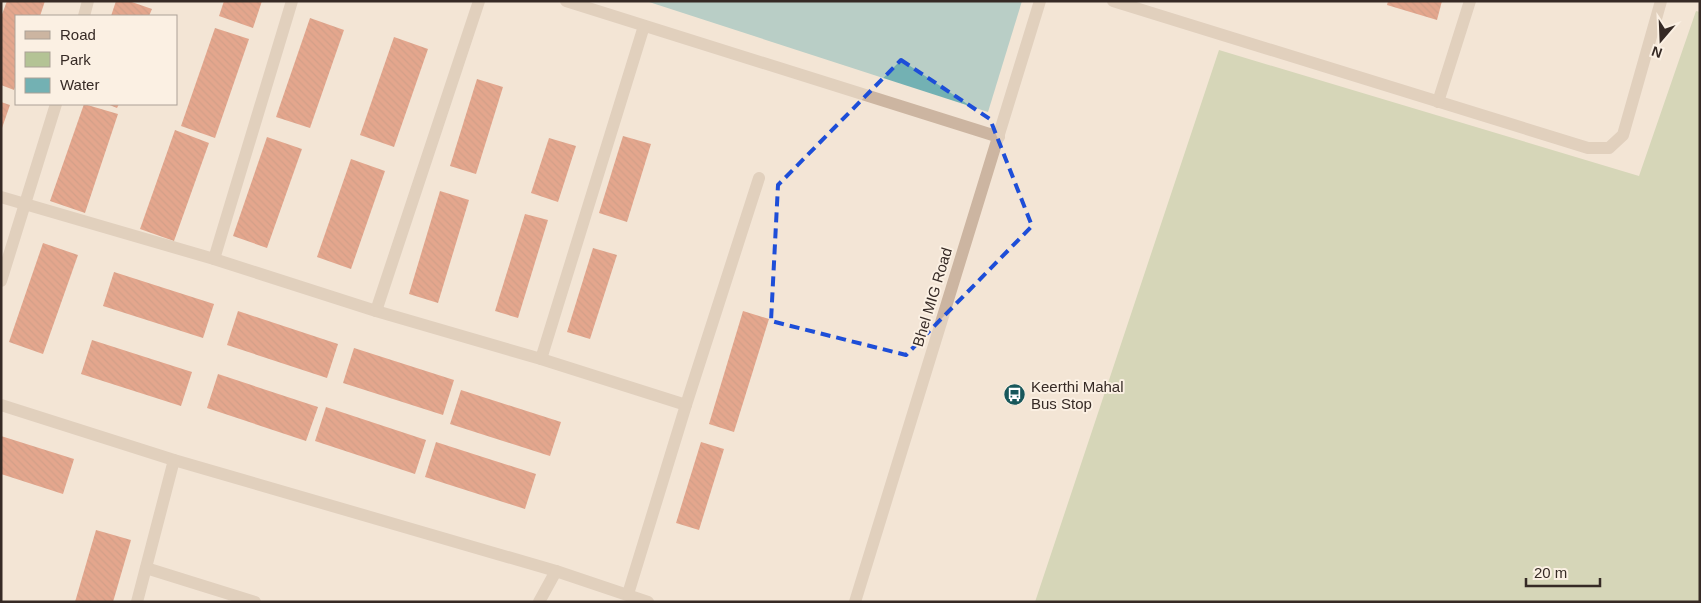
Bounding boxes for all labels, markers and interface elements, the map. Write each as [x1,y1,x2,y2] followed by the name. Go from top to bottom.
[15,15,178,105] legend
[1636,15,1686,65] north arrow
[60,26,96,43] text: Road
[1649,43,1664,62] text: N
[60,51,91,68] text: Park
[60,76,99,93] text: Water
[909,245,955,349] street label: Bhel MIG Road
[1031,378,1124,412] place label: Keerthi Mahal Bus Stop
[1003,383,1027,407] bus stop icon: Keerthi Mahal Bus Stop
[1526,556,1600,588] scale bar
[1534,564,1567,581] text: 20 m

